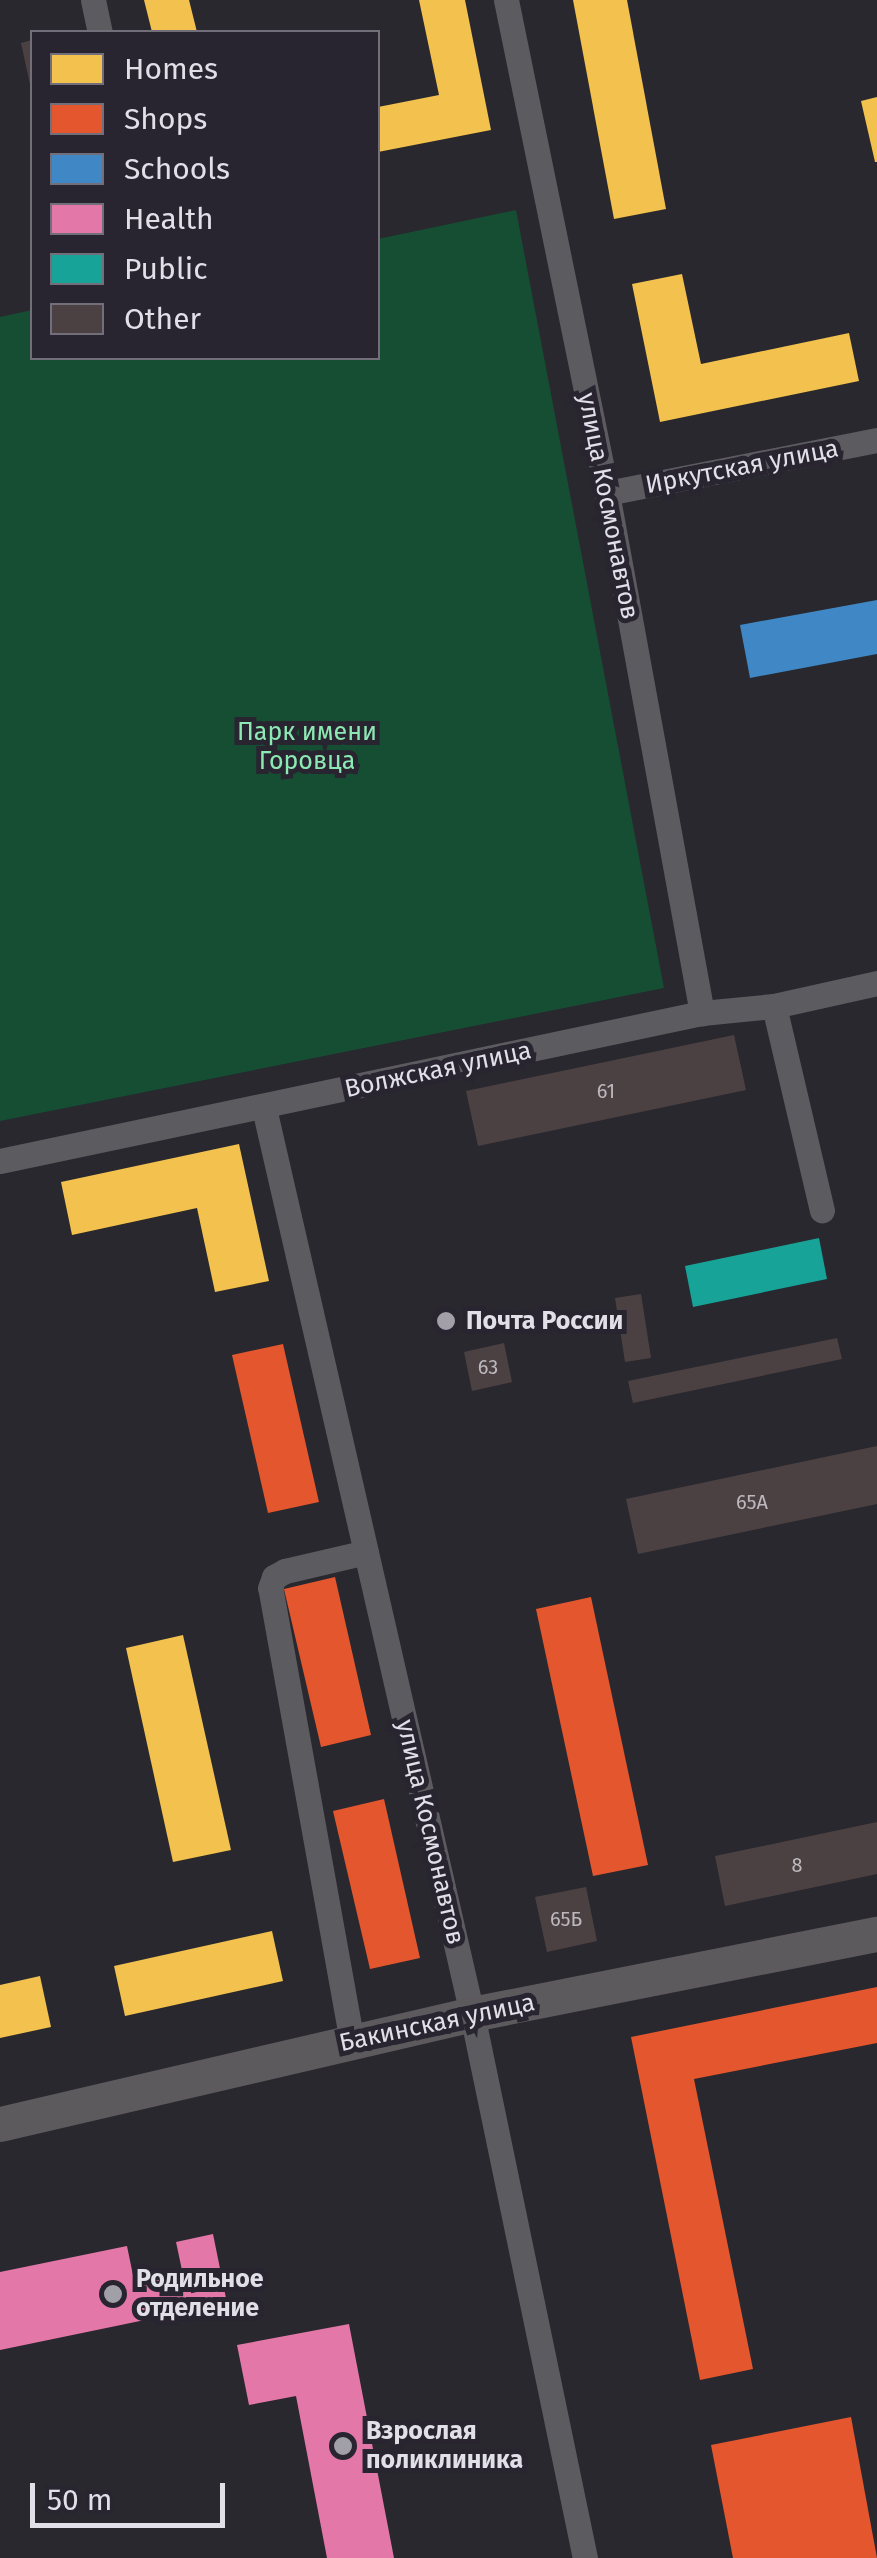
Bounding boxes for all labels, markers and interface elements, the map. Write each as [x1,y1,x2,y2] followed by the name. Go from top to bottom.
[30,30,380,360] legend
[124,51,218,87] text: Homes
[124,101,207,137] text: Shops
[124,151,230,187] text: Schools
[124,201,214,237] text: Health
[124,251,208,287] text: Public
[124,301,201,337] text: Other
[571,390,645,622] street label: улица Космонавтов
[643,434,841,500] street label: Иркутская улица
[237,718,377,777] park label: Парк имени Горовца
[342,1036,534,1104] street label: Волжская улица
[597,1079,615,1103] house number: 61
[466,1306,623,1336] place label: Почта России
[435,1310,457,1332] marker: Почта России
[478,1355,498,1379] house number: 63
[736,1490,768,1514] house number: 65А
[390,1717,470,1947] street label: улица Космонавтов
[791,1853,803,1877] house number: 8
[550,1907,582,1931] house number: 65Б
[337,1988,537,2058] street label: Бакинская улица
[136,2265,264,2324] place label: Родильное отделение
[100,2281,126,2307] marker: Родильное отделение
[366,2417,523,2476] place label: Взрослая поликлиника
[330,2433,356,2459] marker: Взрослая поликлиника
[35,2463,230,2525] scale bar
[47,2482,112,2518] text: 50 m

